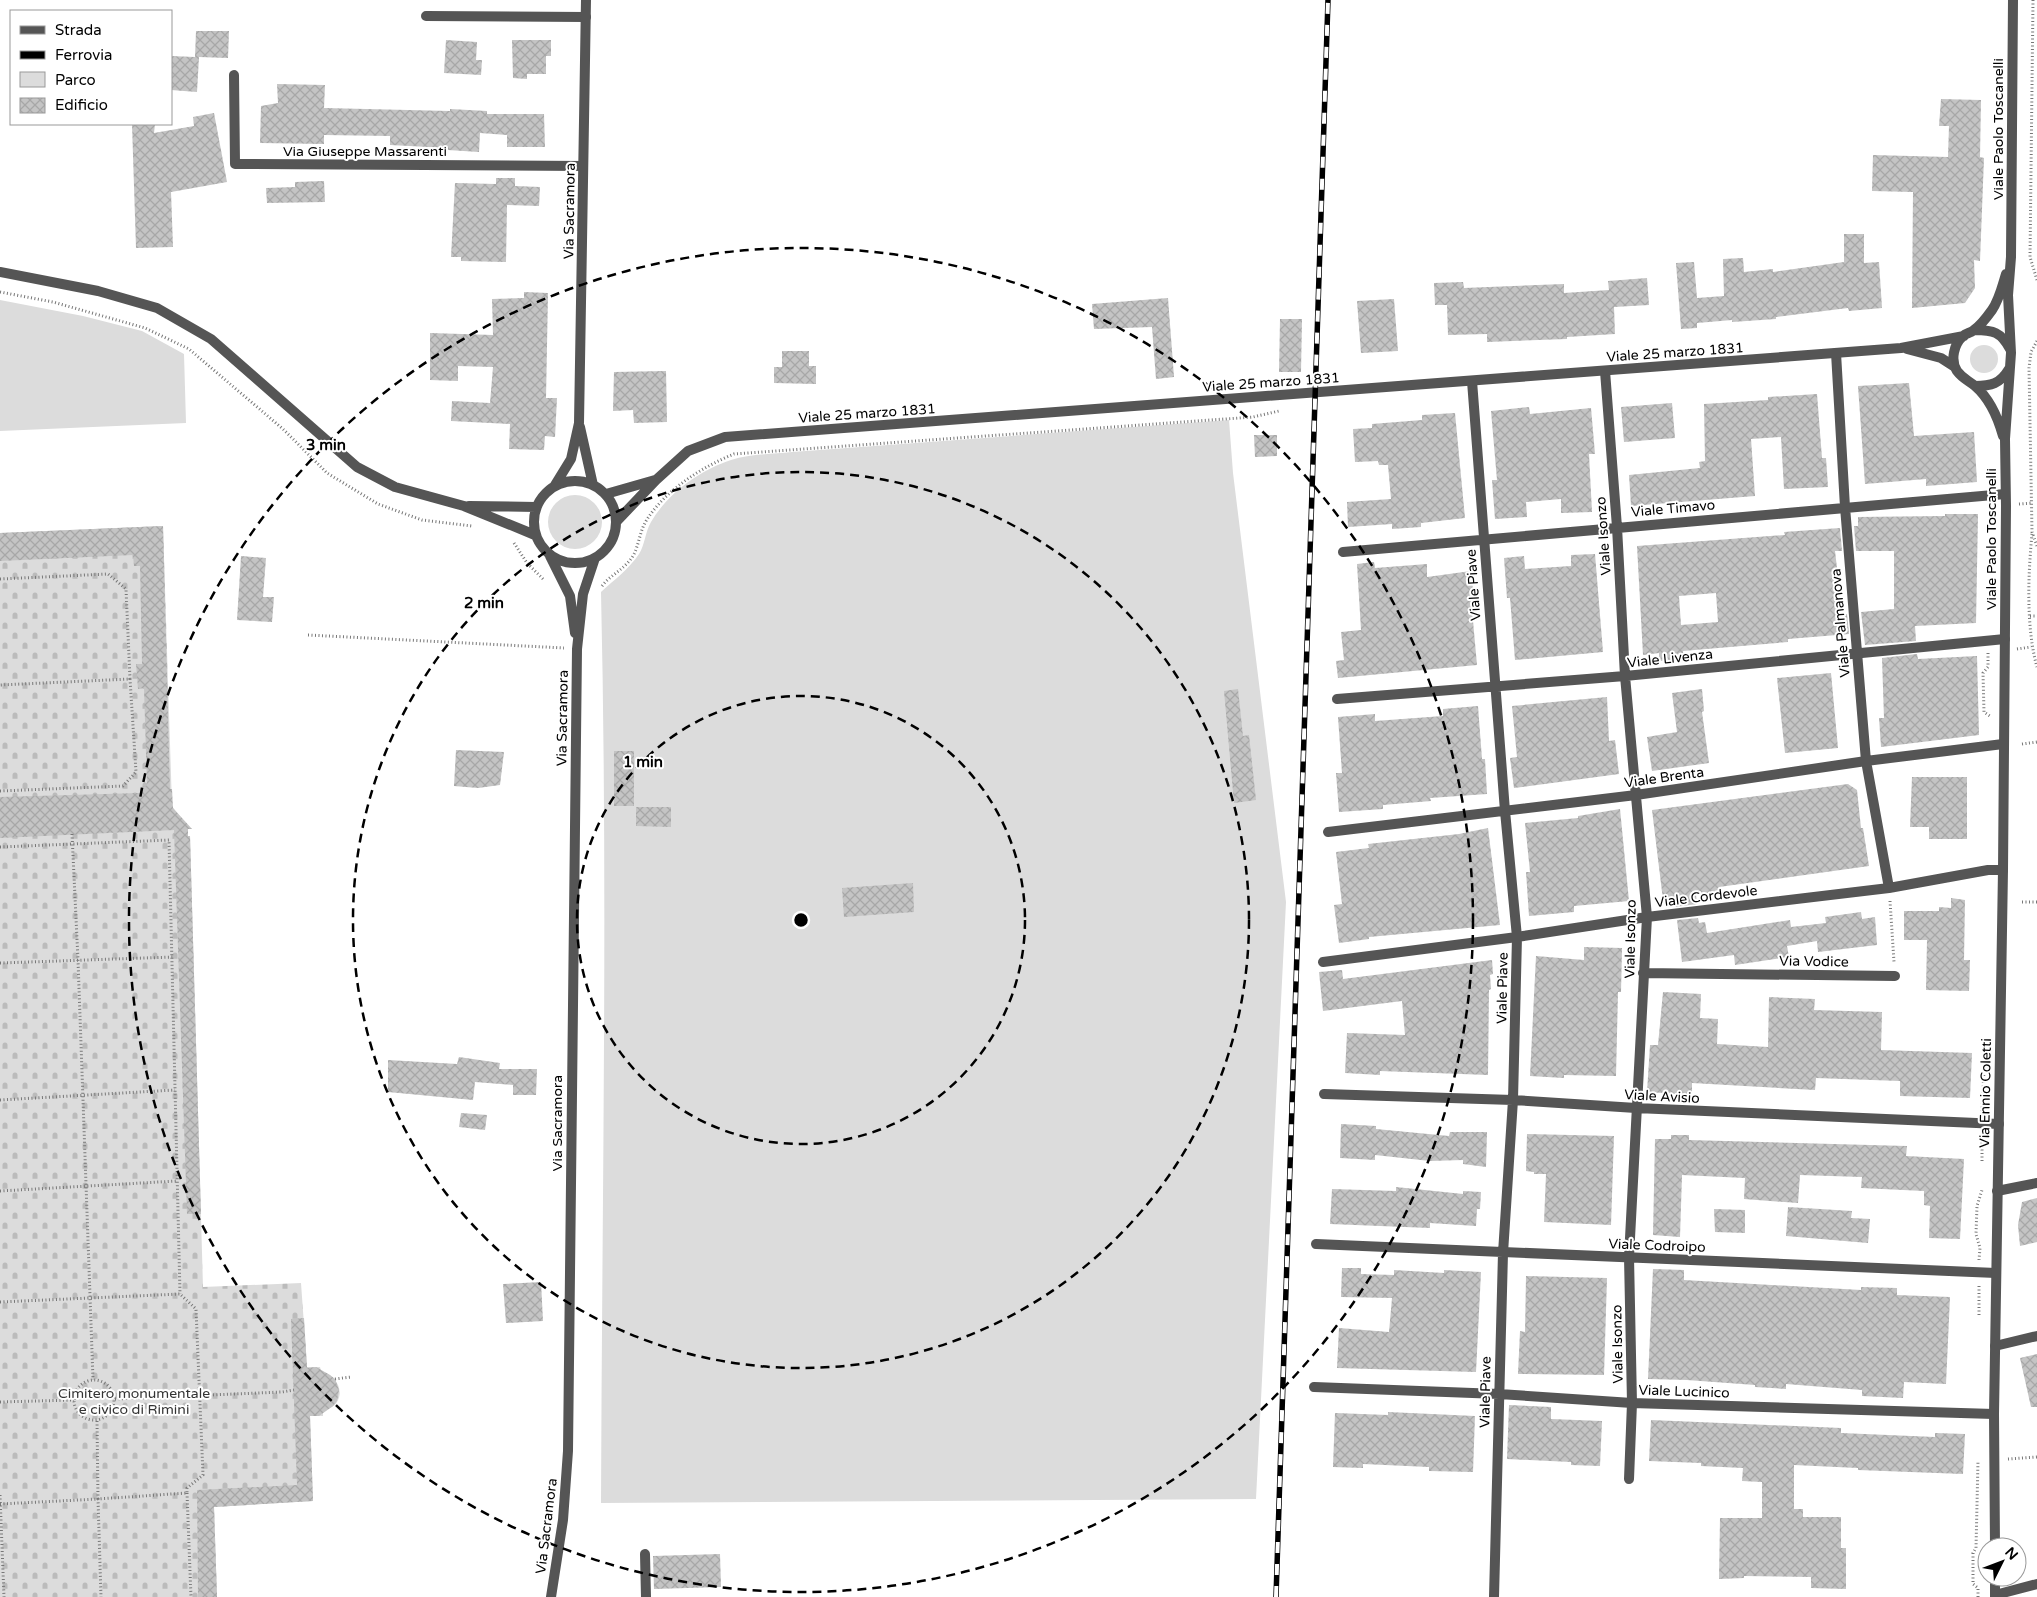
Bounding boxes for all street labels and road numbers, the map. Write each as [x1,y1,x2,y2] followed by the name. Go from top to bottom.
[1990,58,2007,200] street label: Viale Paolo Toscanelli
[283,143,447,160] street label: Via Giuseppe Massarenti
[560,163,579,259] street label: Via Sacramora
[1606,339,1744,366] street label: Viale 25 marzo 1831
[1202,369,1340,396] street label: Viale 25 marzo 1831
[798,400,936,427] street label: Viale 25 marzo 1831
[1983,468,2000,610] street label: Viale Paolo Toscanelli
[1592,496,1615,576] street label: Viale Isonzo
[1630,496,1716,521] street label: Viale Timavo
[1463,549,1484,621] street label: Viale Piave
[1827,568,1854,678] street label: Viale Palmanova
[1626,646,1714,671] street label: Viale Livenza
[553,670,572,766] street label: Via Sacramora
[1623,763,1705,791] street label: Viale Brenta
[1654,882,1758,911] street label: Viale Cordevole
[1621,899,1640,979] street label: Viale Isonzo
[1493,952,1512,1024] street label: Viale Piave
[1779,952,1849,971] street label: Via Vodice
[1976,1038,1995,1148] street label: Via Ennio Coletti
[549,1075,566,1171] street label: Via Sacramora
[1624,1086,1700,1107] street label: Viale Avisio
[1608,1235,1706,1256] street label: Viale Codroipo
[1608,1304,1627,1384] street label: Viale Isonzo
[1476,1356,1495,1428] street label: Viale Piave
[1638,1381,1730,1402] street label: Viale Lucinico
[532,1477,561,1575] street label: Via Sacramora

